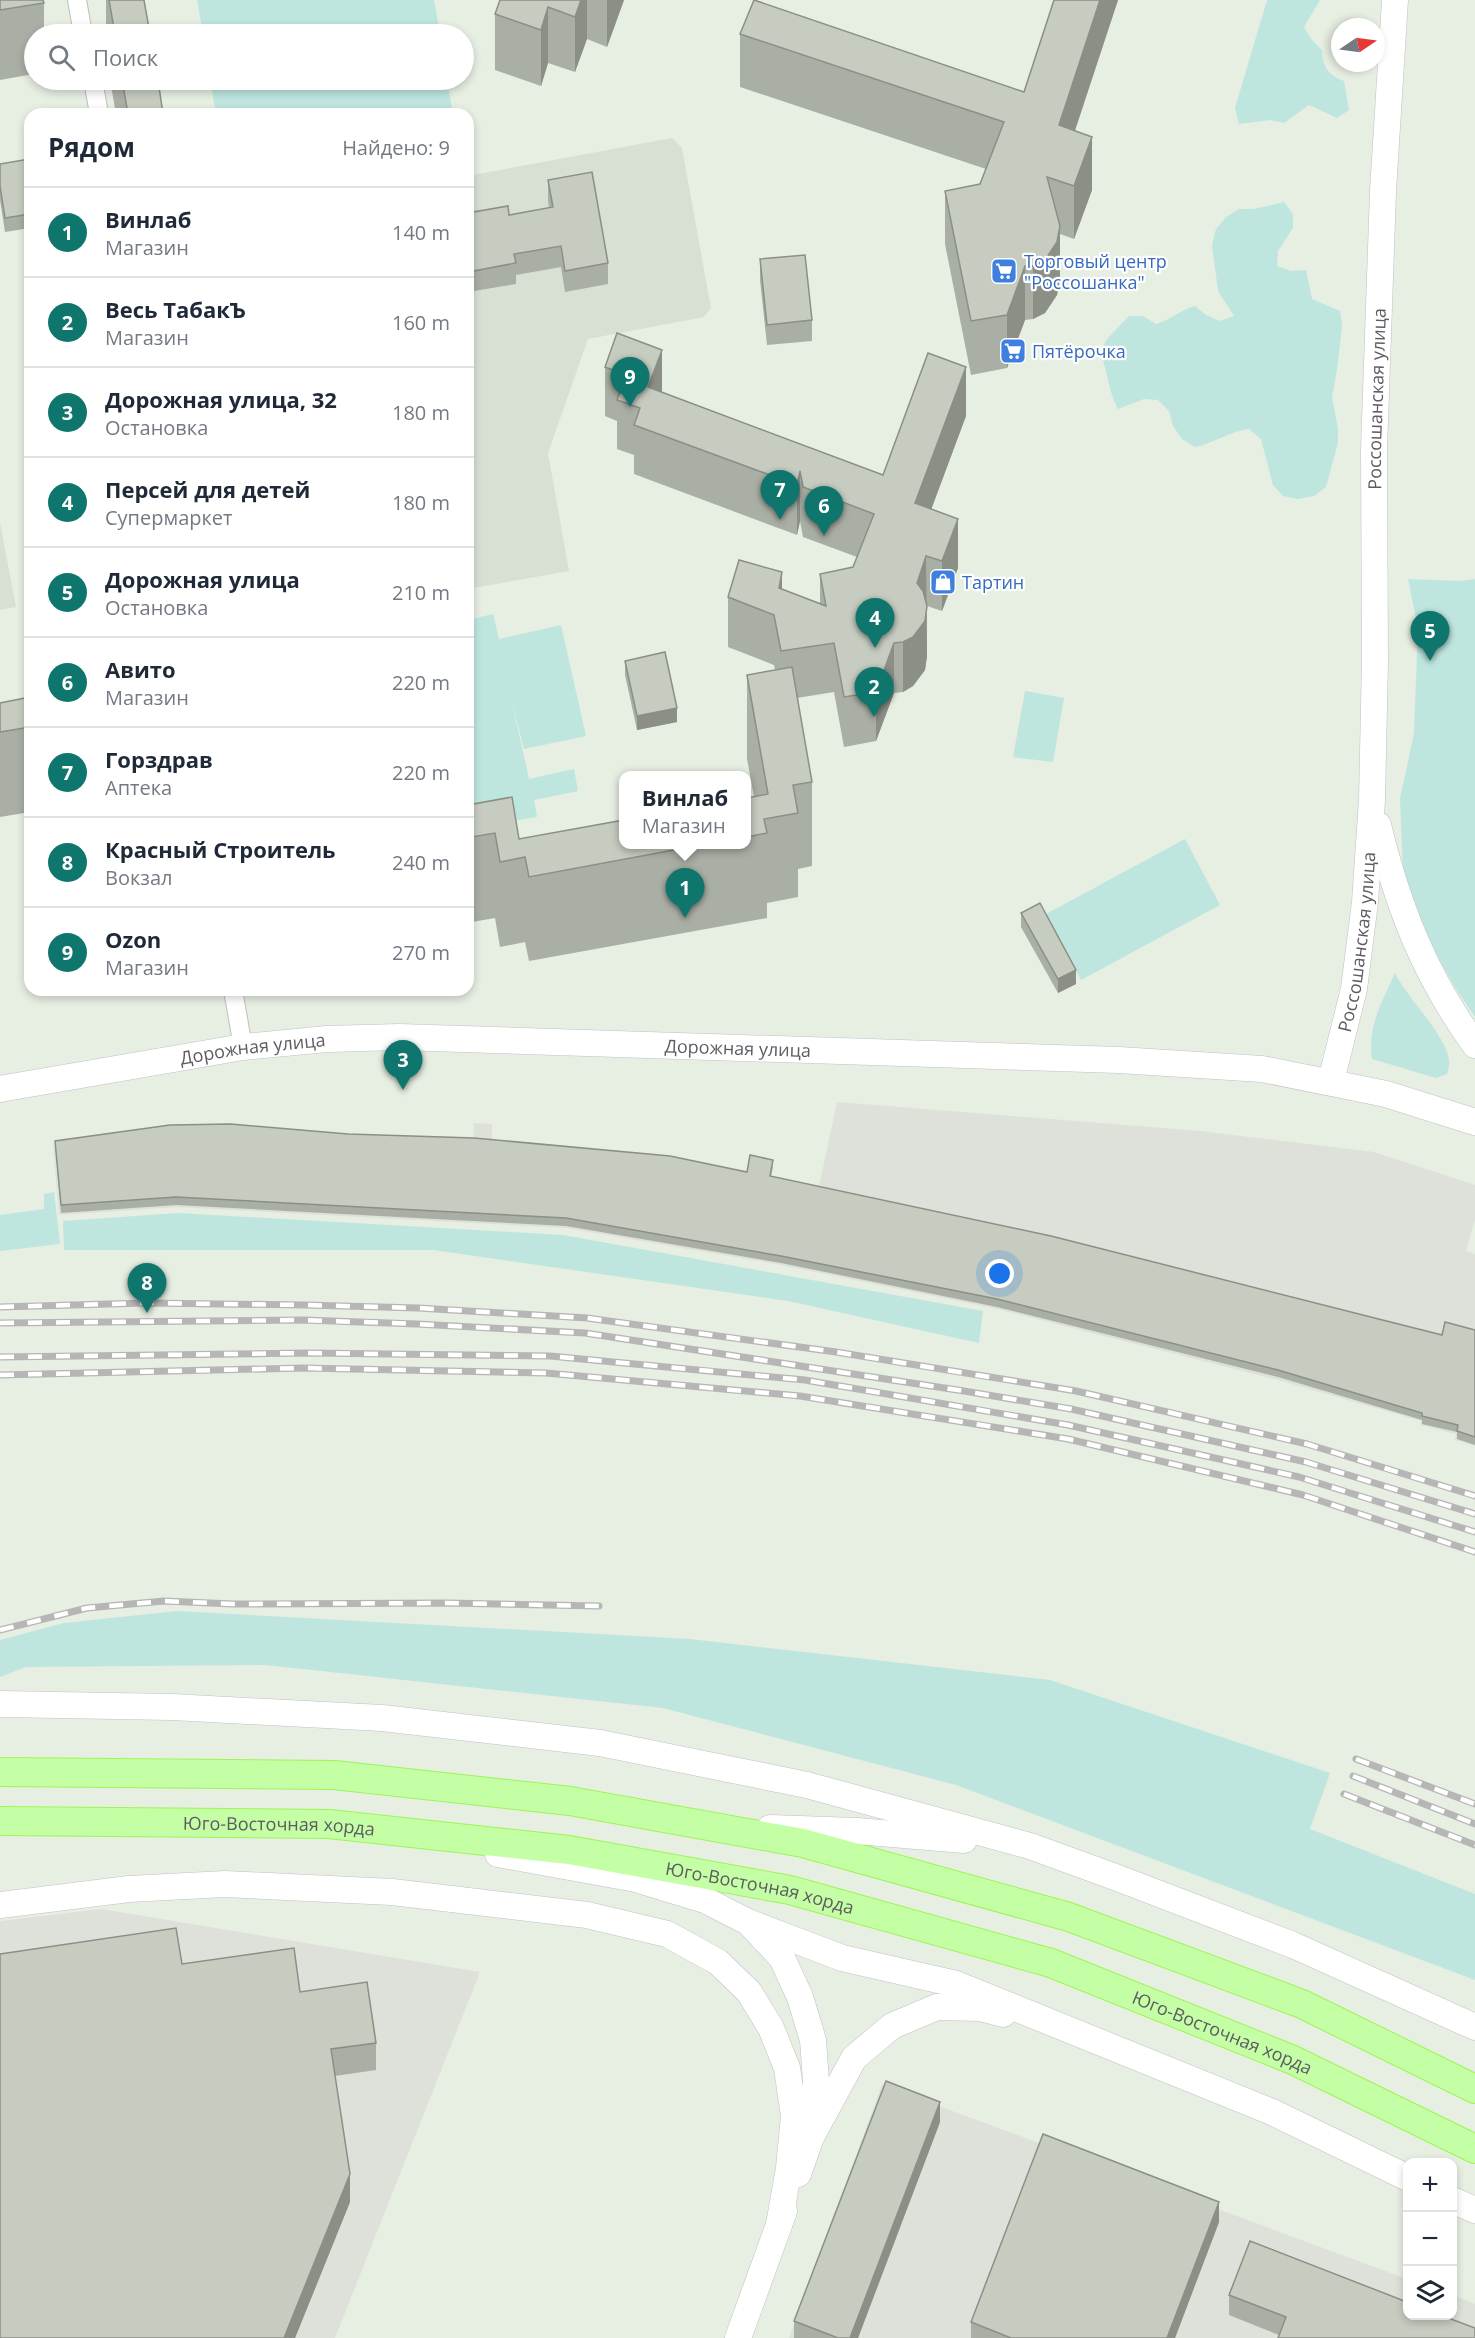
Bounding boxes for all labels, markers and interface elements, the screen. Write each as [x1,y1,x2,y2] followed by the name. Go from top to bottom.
[1331,18,1385,72] north arrow
[24,24,474,90] search box
[45,41,78,74] icon: search
[93,42,158,72] text: Поиск
[48,129,135,165] text: Рядом
[342,134,450,161] text: Найдено: 9
[105,204,191,234] text: Винлаб
[62,219,73,246] text: 1
[392,219,450,246] text: 140 m
[105,234,189,261] text: Магазин
[1024,249,1167,294] place label: Торговый центр "Россошанка"
[989,256,1019,286] supermarket icon: Торговый центр "Россошанка"
[105,294,246,324] text: Весь ТабакЪ
[1362,308,1391,490] street label: Россошанская улица
[62,309,73,336] text: 2
[392,309,450,336] text: 160 m
[105,324,189,351] text: Магазин
[998,336,1028,366] supermarket icon: Пятёрочка
[1032,339,1126,363] place label: Пятёрочка
[610,358,650,407] pin: 9
[105,384,337,414] text: Дорожная улица, 32
[62,399,73,426] text: 3
[392,399,450,426] text: 180 m
[105,414,208,441] text: Остановка
[760,470,800,520] pin: 7
[105,474,310,504] text: Персей для детей
[804,486,844,536] pin: 6
[62,489,73,516] text: 4
[392,489,450,516] text: 180 m
[105,504,232,531] text: Супермаркет
[105,564,300,594] text: Дорожная улица
[928,567,958,597] shop icon: Тартин
[962,570,1024,594] place label: Тартин
[62,579,73,606] text: 5
[392,579,450,606] text: 210 m
[105,594,208,621] text: Остановка
[856,598,894,648] pin: 4
[1410,612,1450,661] pin: 5
[105,654,176,684] text: Авито
[854,668,894,717] pin: 2
[62,669,73,696] text: 6
[392,669,450,696] text: 220 m
[105,684,189,711] text: Магазин
[105,744,213,774] text: Горздрав
[62,759,73,786] text: 7
[392,759,450,786] text: 220 m
[619,771,751,849] popup
[105,774,172,801] text: Аптека
[642,782,728,812] text: Винлаб
[642,812,726,839] text: Магазин
[105,834,336,864] text: Красный Строитель
[62,849,73,876] text: 8
[392,849,450,876] text: 240 m
[1332,851,1380,1034] street label: Россошанская улица
[105,864,173,891] text: Вокзал
[666,868,704,918] pin: 1
[105,924,161,954] text: Ozon
[62,939,73,966] text: 9
[392,939,450,966] text: 270 m
[105,954,189,981] text: Магазин
[178,1027,326,1070] street label: Дорожная улица
[664,1033,811,1062] street label: Дорожная улица
[384,1040,422,1090] pin: 3
[985,1259,1014,1288] your location
[128,1264,166,1313] pin: 8
[183,1811,376,1841] street label: Юго-Восточная хорда
[664,1856,857,1919] street label: Юго-Восточная хорда
[1129,1985,1317,2080] street label: Юго-Восточная хорда
[1403,2158,1457,2320] map controls
[1403,2158,1457,2212] button: +
[1403,2212,1457,2266] button: −
[1403,2266,1457,2320] button: layers

